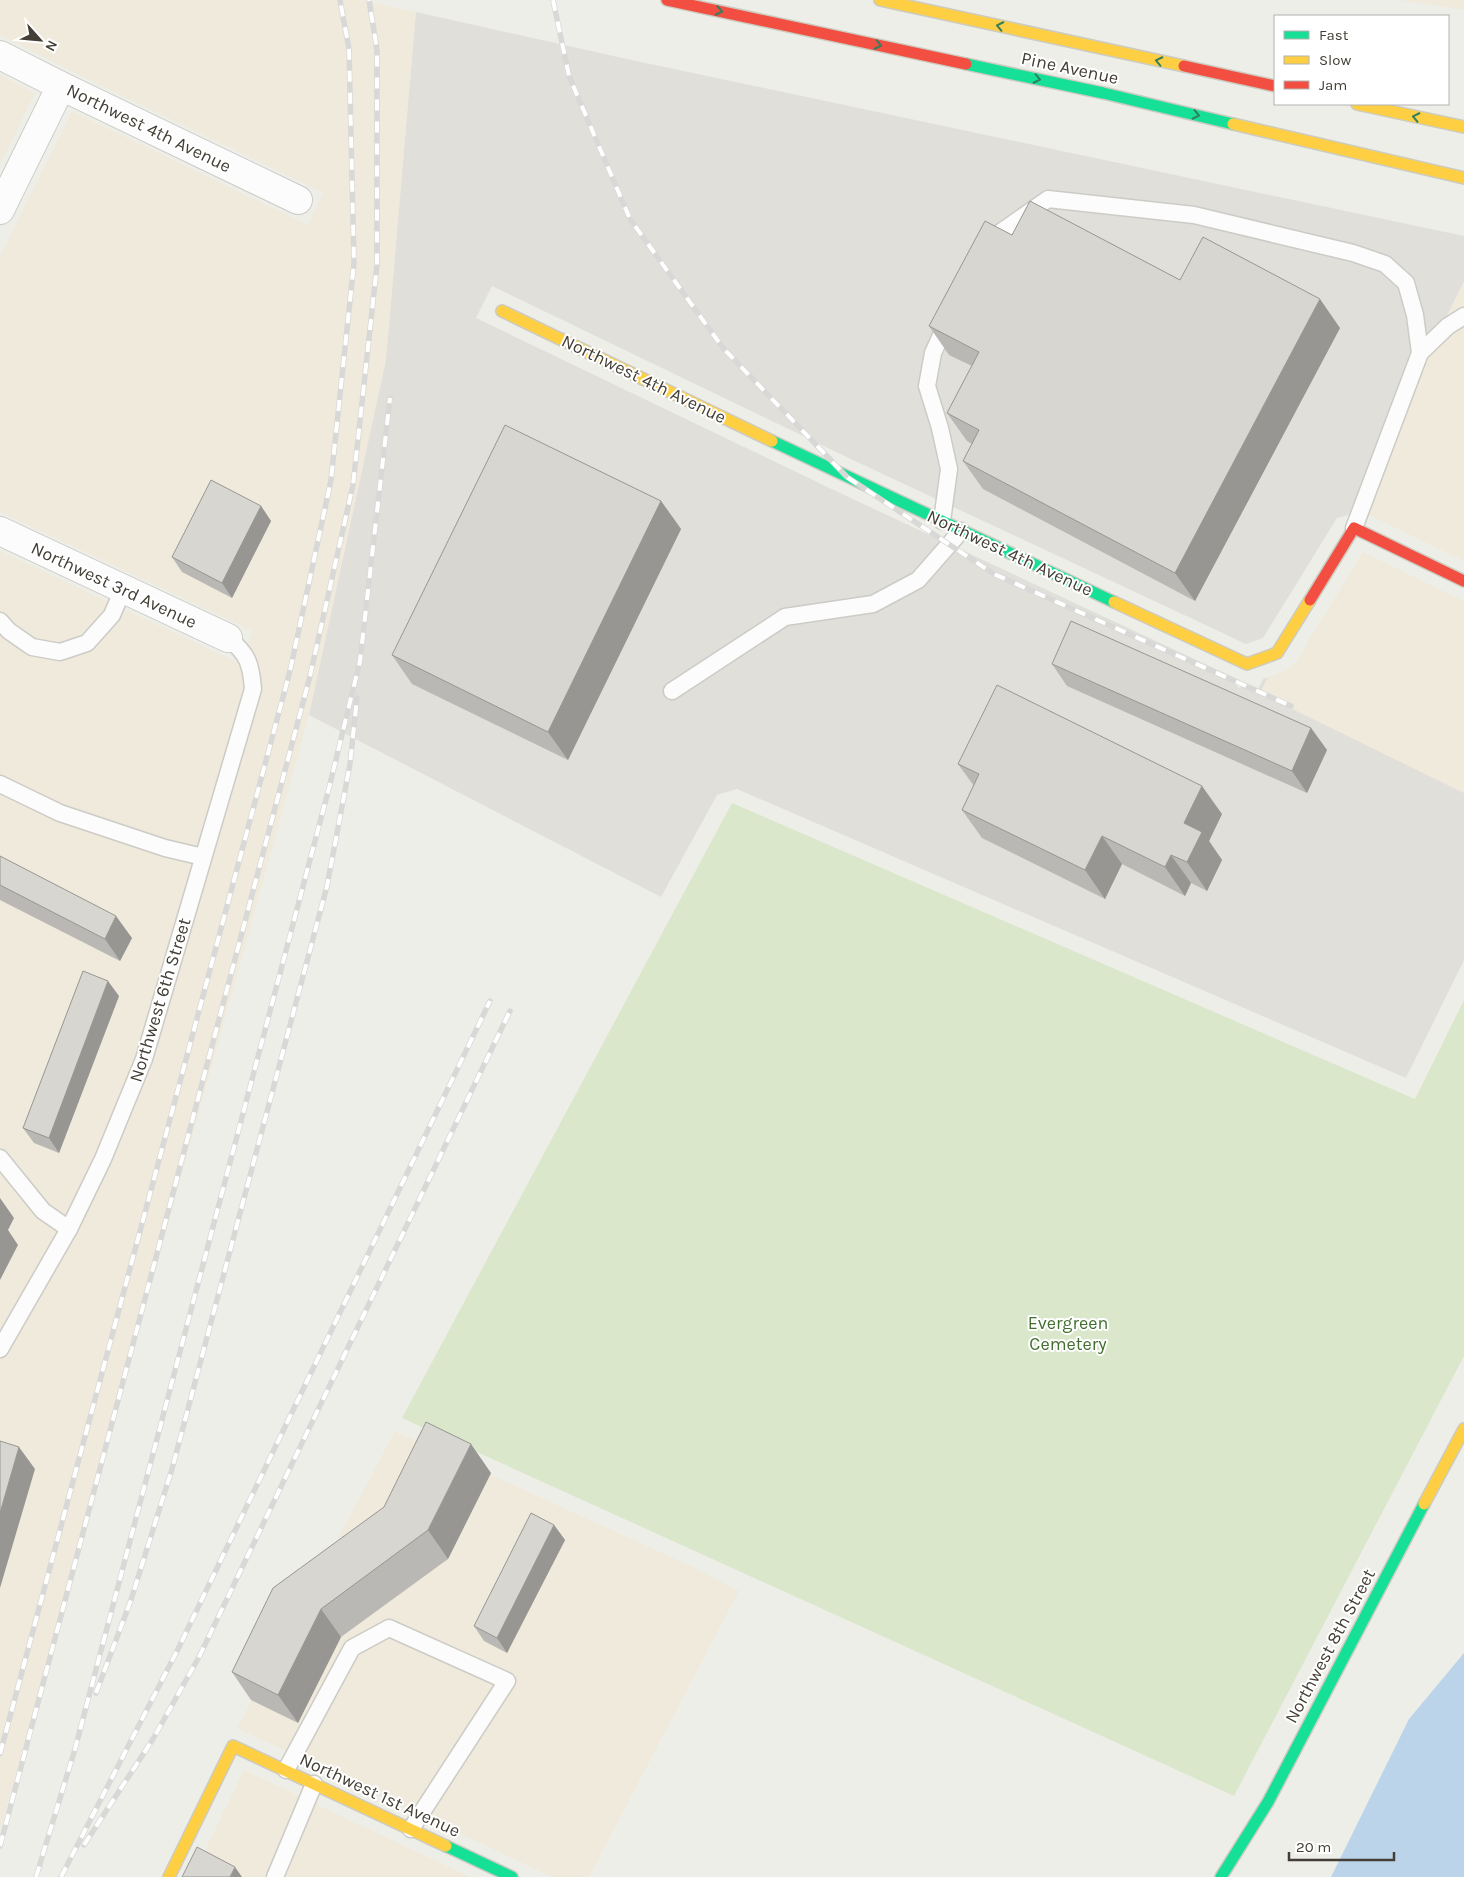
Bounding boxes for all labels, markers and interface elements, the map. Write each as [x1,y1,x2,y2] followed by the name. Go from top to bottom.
[715,5,724,16] one-way arrow
[15,15,65,65] north arrow
[1274,15,1449,105] legend
[996,21,1005,32] one-way arrow
[1319,26,1349,44] text: Fast
[41,37,61,54] text: N
[874,39,883,50] one-way arrow
[1019,47,1121,89] street label: Pine Avenue
[1319,51,1351,69] text: Slow
[1155,56,1164,67] one-way arrow
[1033,73,1042,83] one-way arrow
[1319,76,1347,94] text: Jam
[63,79,235,177] street label: Northwest 4th Avenue
[1191,109,1200,120] one-way arrow
[1412,112,1421,123] one-way arrow
[558,330,730,428] street label: Northwest 4th Avenue
[924,505,1096,601] street label: Northwest 4th Avenue
[28,537,200,633] street label: Northwest 3rd Avenue
[125,915,196,1085] street label: Northwest 6th Street
[1028,1312,1108,1355] park label: Evergreen Cemetery
[1280,1565,1380,1727] street label: Northwest 8th Street
[296,1748,464,1842] street label: Northwest 1st Avenue
[1289,1830,1394,1862] scale bar
[1296,1838,1331,1856] text: 20 m

